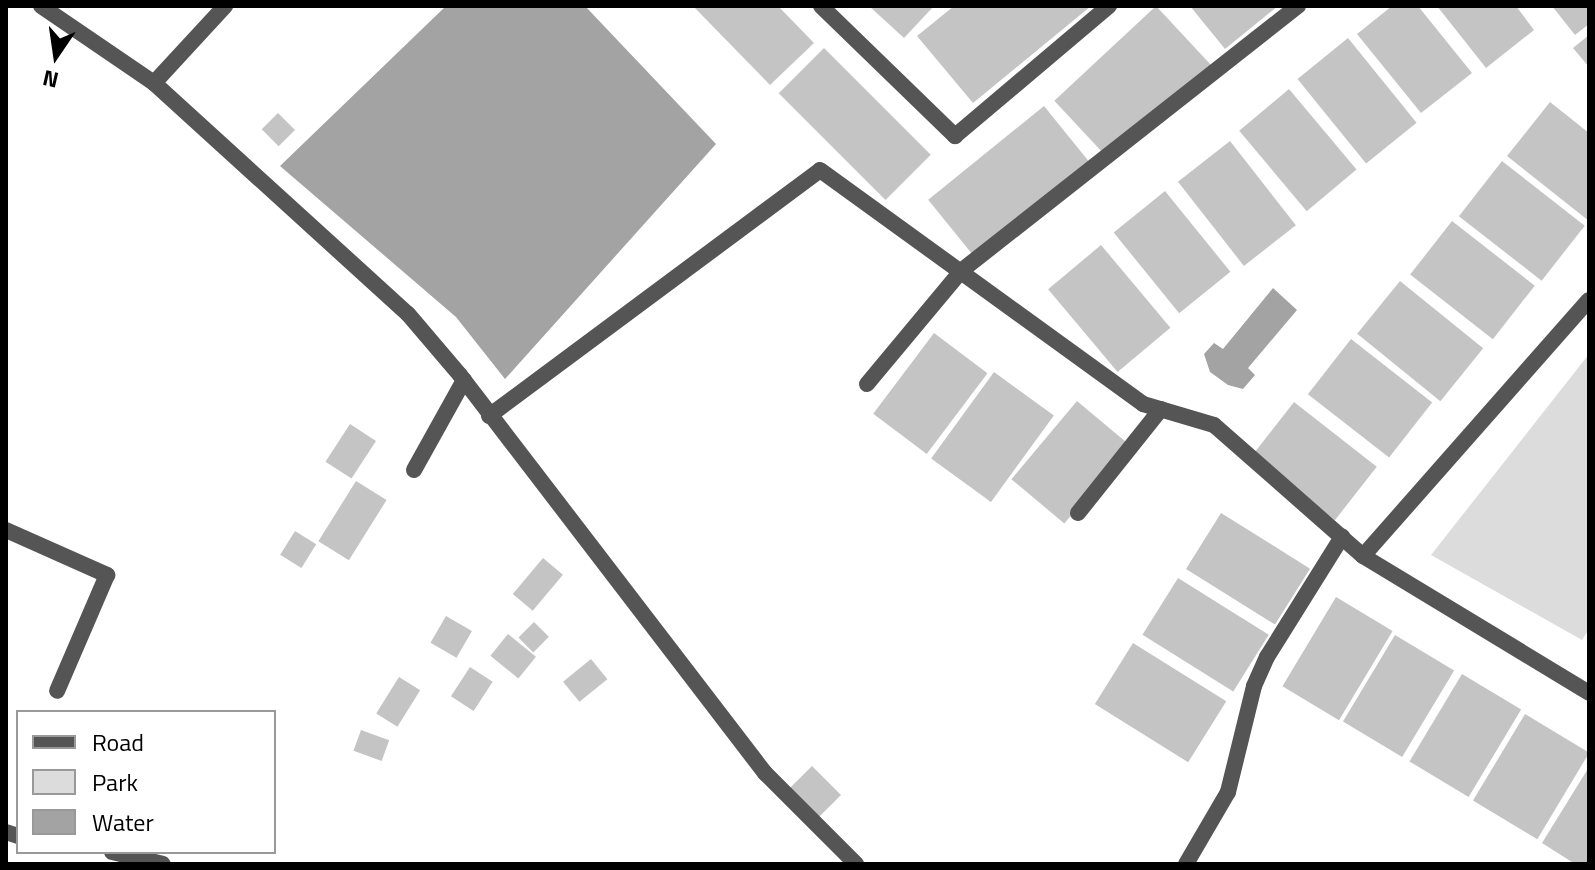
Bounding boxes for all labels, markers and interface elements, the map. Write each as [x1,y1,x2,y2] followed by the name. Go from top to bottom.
[16,16,96,96] north arrow
[39,61,62,98] text: N
[16,710,276,854] legend
[92,724,144,760] text: Road
[92,764,138,800] text: Park
[92,804,154,840] text: Water

